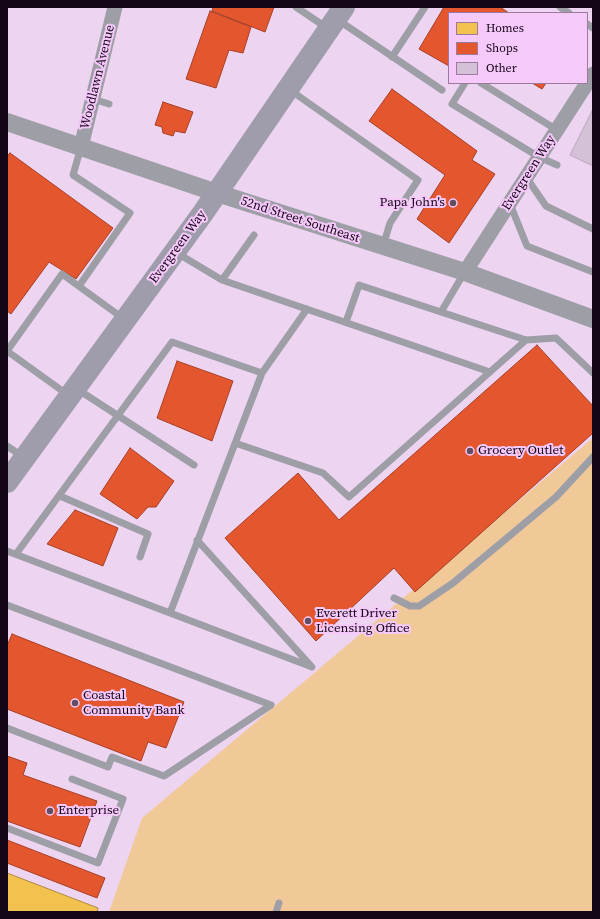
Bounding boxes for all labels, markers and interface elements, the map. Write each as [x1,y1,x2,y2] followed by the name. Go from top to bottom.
[448,12,588,84] legend
[486,20,524,36] text: Homes
[78,23,118,131] street label: Woodlawn Avenue
[486,40,518,56] text: Shops
[486,60,517,76] text: Other
[499,132,559,214] street label: Evergreen Way
[239,193,361,247] street label: 52nd Street Southeast
[379,195,445,211] place label: Papa John's
[448,198,458,208] marker: Papa John's
[146,207,210,287] street label: Evergreen Way
[478,443,563,459] place label: Grocery Outlet
[465,446,475,456] marker: Grocery Outlet
[316,606,410,637] place label: Everett Driver Licensing Office
[303,616,313,626] marker: Everett Driver Licensing Office
[83,688,185,719] place label: Coastal Community Bank
[70,698,80,708] marker: Coastal Community Bank
[58,803,119,819] place label: Enterprise
[45,806,55,816] marker: Enterprise

